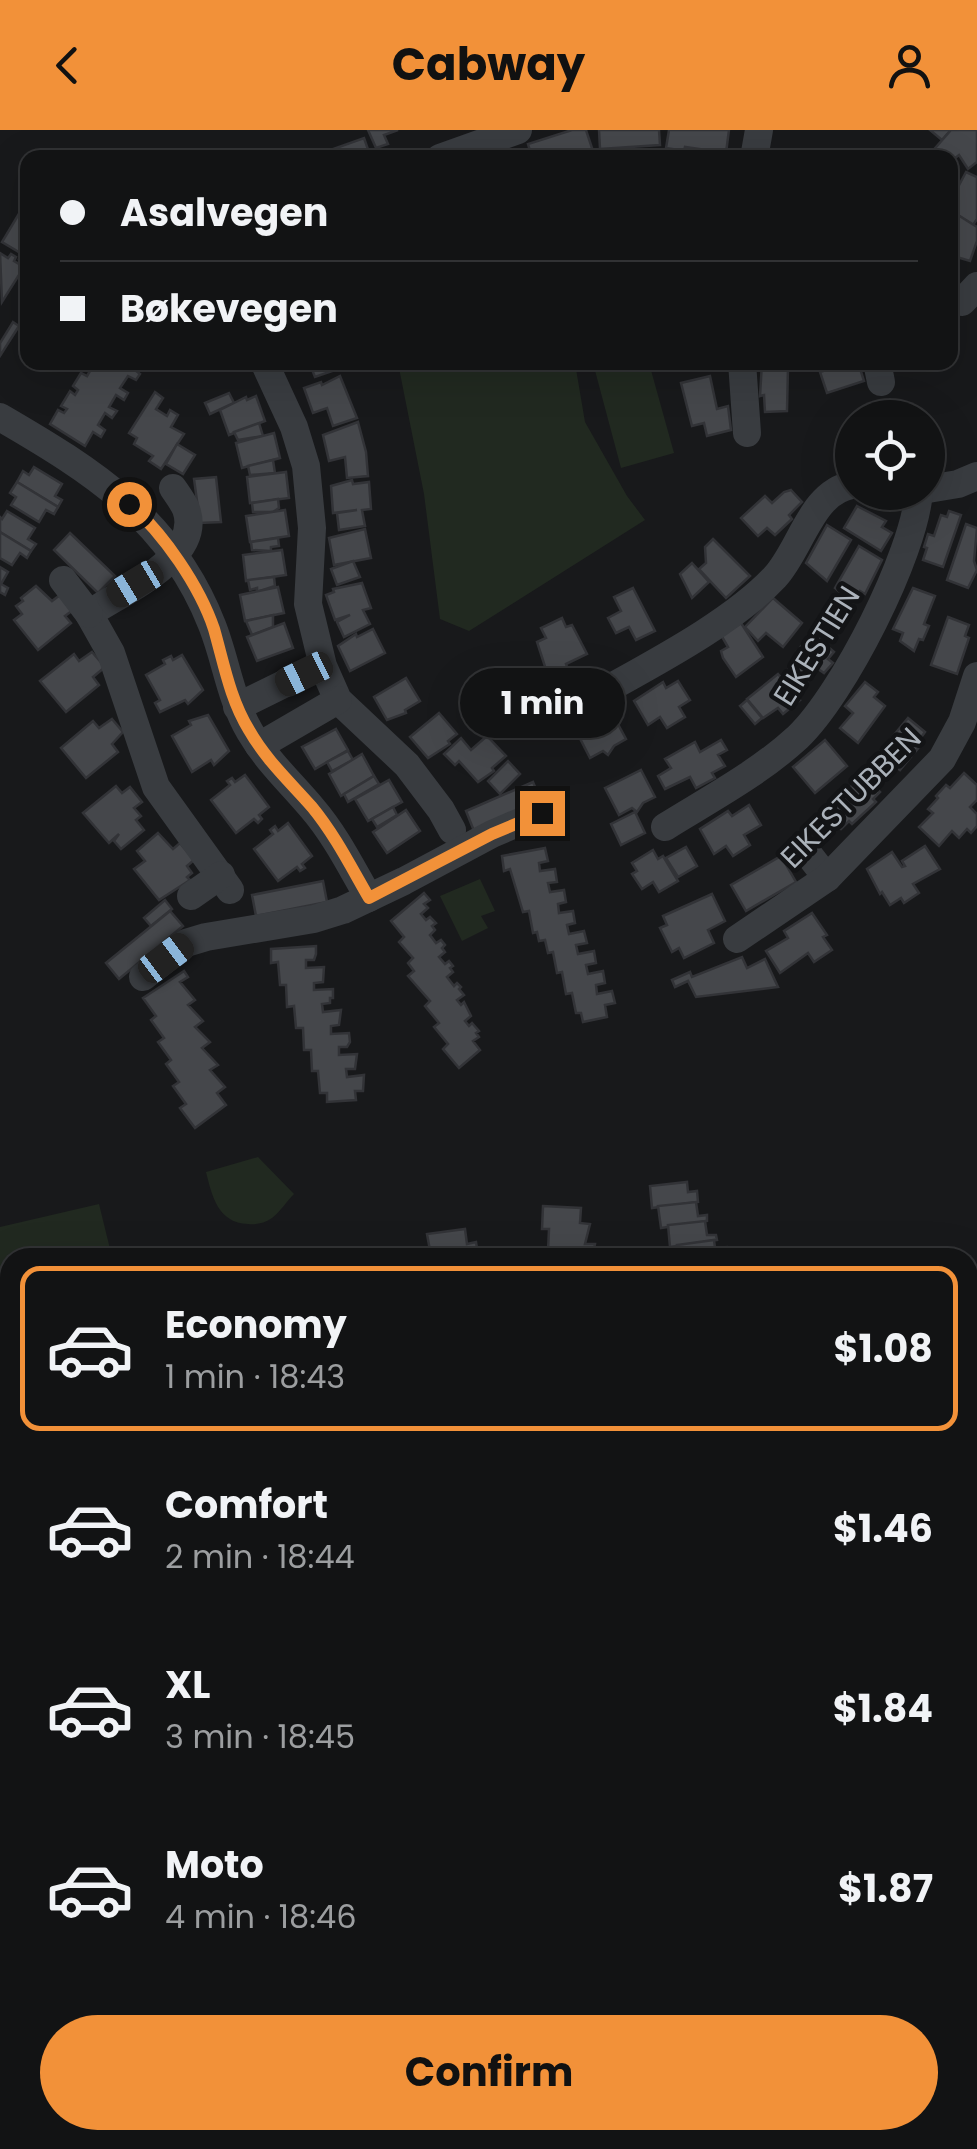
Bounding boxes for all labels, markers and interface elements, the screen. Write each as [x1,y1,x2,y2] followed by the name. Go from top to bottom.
[392,33,585,96] text: Cabway
[40,38,95,93] icon: back
[882,38,937,93] icon: person
[120,186,328,239] text: Asalvegen
[120,282,338,335] text: Bøkevegen
[835,400,945,510] map controls
[835,400,945,510] button: locate
[107,482,152,527] route start
[102,556,168,612] car
[763,578,870,714] street label: EIKESTIEN
[270,647,338,701] car
[460,668,624,738] callout: 1 min
[501,680,584,725] text: 1 min
[771,718,931,878] street label: EIKESTUBBEN
[520,791,565,836] route end
[133,928,199,988] car
[165,1298,347,1351] text: Economy
[45,1304,135,1394] icon: car
[834,1322,933,1375] text: $1.08
[165,1354,345,1399] text: 1 min · 18:43
[165,1478,328,1531] text: Comfort
[45,1484,135,1574] icon: car
[833,1502,933,1555] text: $1.46
[165,1534,355,1579] text: 2 min · 18:44
[165,1658,210,1711] text: XL
[45,1664,135,1754] icon: car
[833,1682,933,1735] text: $1.84
[165,1714,355,1759] text: 3 min · 18:45
[165,1838,264,1891] text: Moto
[45,1844,135,1934] icon: car
[838,1862,933,1915] text: $1.87
[165,1894,357,1939] text: 4 min · 18:46
[40,2015,938,2130] button: Confirm

